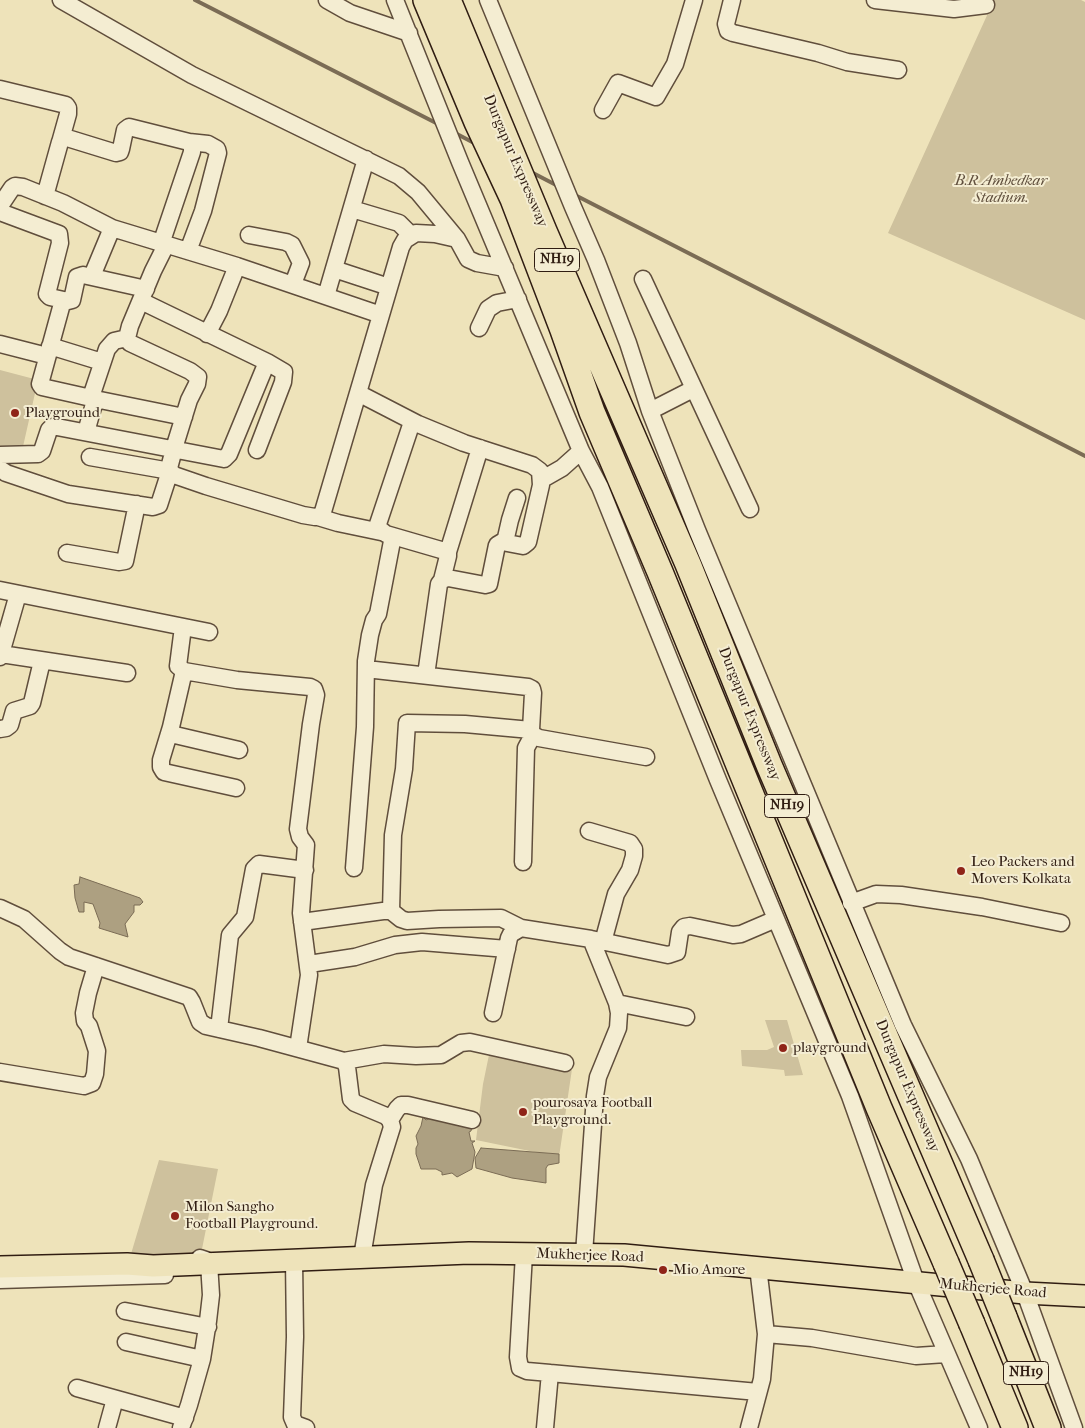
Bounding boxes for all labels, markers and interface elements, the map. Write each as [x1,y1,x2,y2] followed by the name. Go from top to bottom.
[479,92,551,230] street label: Durgapur Expressway
[955,172,1047,207] park label: B.R Ambedkar Stadium.
[534,248,580,272] road number: NH19
[25,404,100,422] place label: Playground
[9,407,21,419] marker: Playground
[714,644,784,784] street label: Durgapur Expressway
[764,794,810,818] road number: NH19
[971,853,1075,888] place label: Leo Packers and Movers Kolkata
[955,865,967,877] marker: Leo Packers and Movers Kolkata
[871,1017,943,1155] street label: Durgapur Expressway
[793,1039,867,1057] place label: playground
[777,1042,789,1054] marker: playground
[533,1094,652,1129] place label: pourosava Football Playground.
[517,1106,529,1118] marker: pourosava Football Playground.
[185,1198,318,1233] place label: Milon Sangho Football Playground.
[169,1210,181,1222] marker: Milon Sangho Football Playground.
[536,1245,644,1267] street label: Mukherjee Road
[673,1261,745,1279] place label: Mio Amore
[657,1264,669,1276] marker: Mio Amore
[939,1275,1047,1303] street label: Mukherjee Road
[1004,1362,1048,1385] road number: NH19

